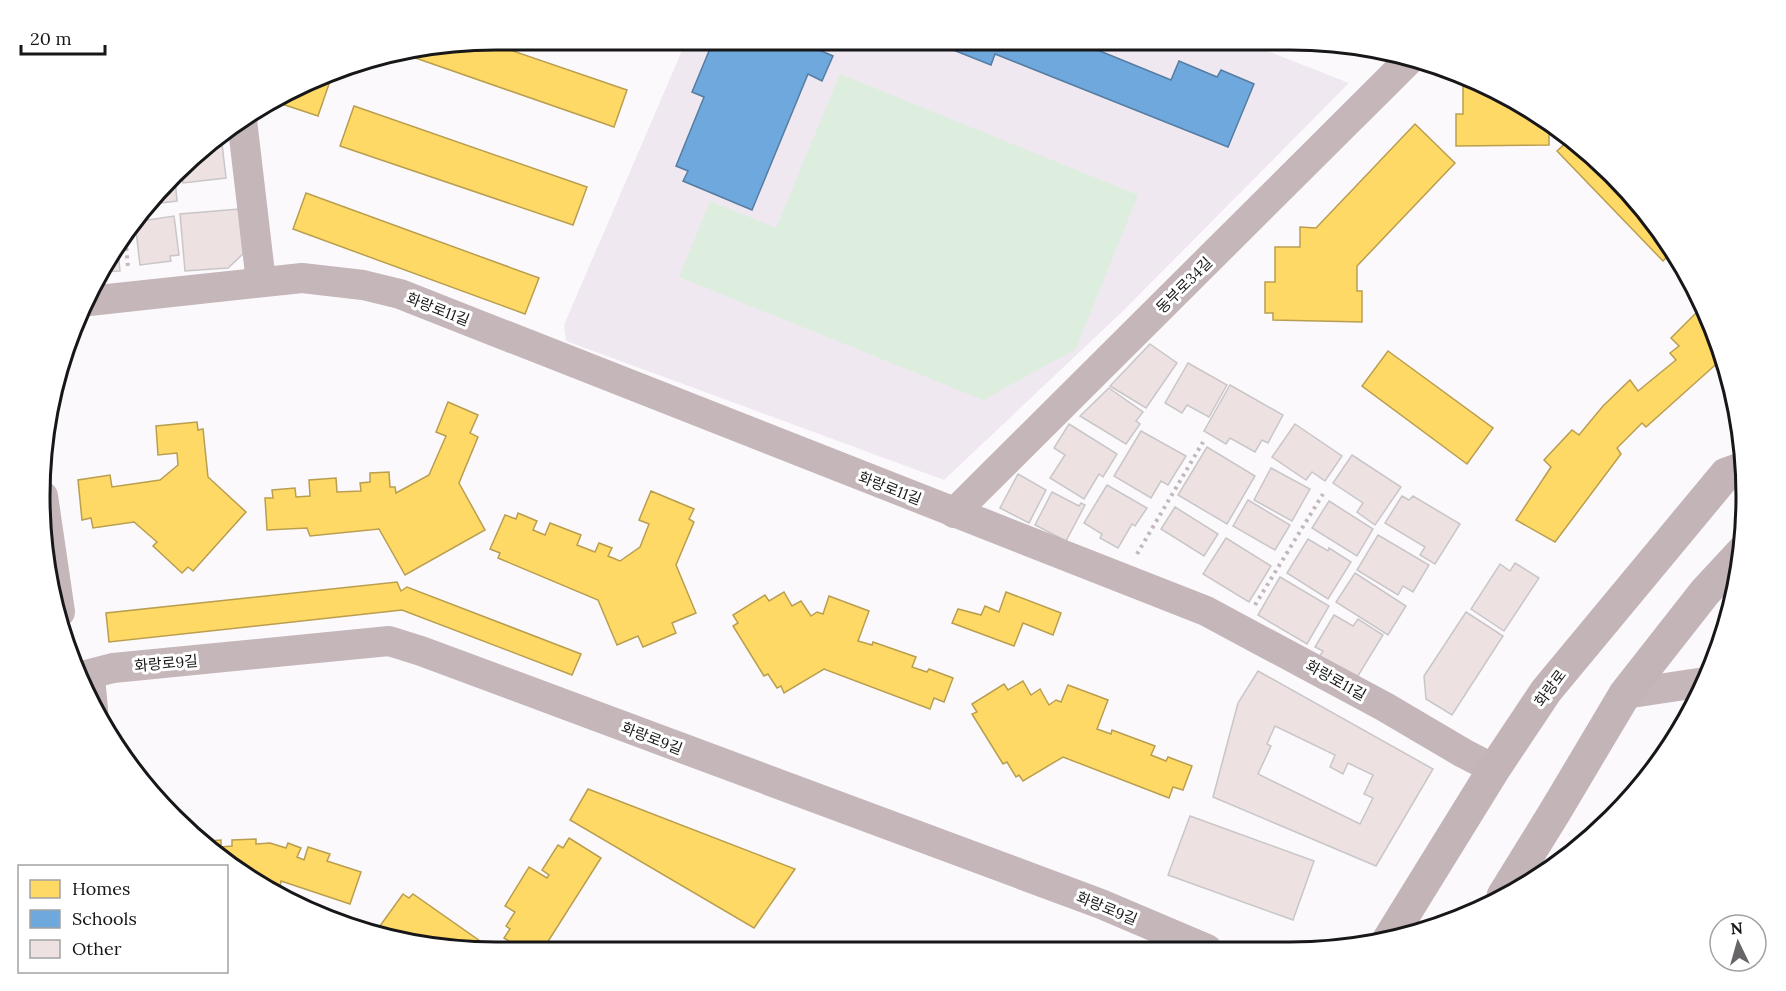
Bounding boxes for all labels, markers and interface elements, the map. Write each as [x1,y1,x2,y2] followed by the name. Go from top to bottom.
[21,18,105,56] scale bar
[30,27,72,50] text: 20 m
[1152,253,1216,317] street label: 동부로34길
[404,288,472,330] street label: 화랑로11길
[856,467,924,509] street label: 화랑로11길
[133,651,199,675] street label: 화랑로9길
[1302,656,1370,704] street label: 화랑로11길
[1530,666,1570,710] street label: 화랑로
[619,718,685,758] street label: 화랑로9길
[18,865,228,973] legend
[72,877,130,900] text: Homes
[1074,887,1140,929] street label: 화랑로9길
[72,907,137,930] text: Schools
[1708,913,1768,973] north arrow
[1730,918,1744,939] text: N
[72,937,122,960] text: Other

